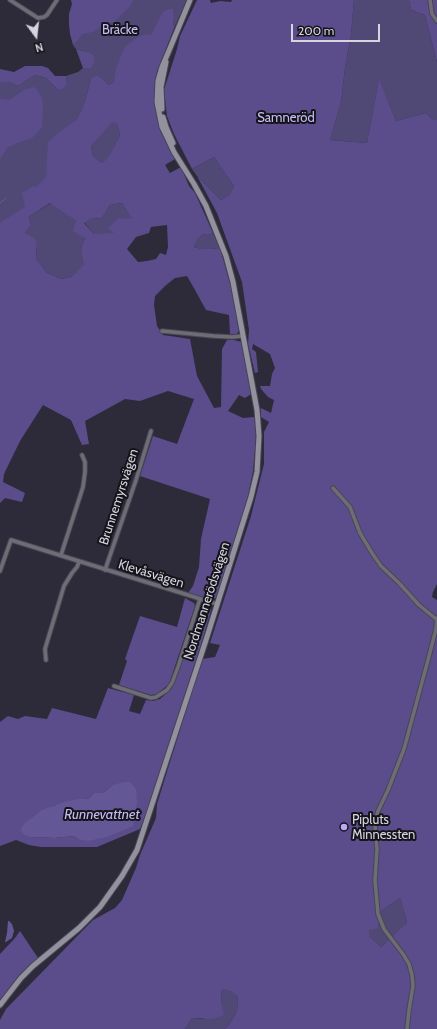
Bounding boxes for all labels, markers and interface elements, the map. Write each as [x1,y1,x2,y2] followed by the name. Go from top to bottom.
[16,16,56,56] north arrow
[293,16,382,42] scale bar
[102,22,138,38] park label: Bräcke
[298,23,334,38] text: 200 m
[34,40,45,55] text: N
[257,110,315,126] park label: Samneröd
[96,447,142,547] street label: Brunnemyrsvägen
[181,540,233,662] street label: Nordmannerödsvägen
[116,557,186,591] street label: Klevåsvägen
[64,807,140,823] water label: Runnevattnet
[352,812,415,843] place label: Pipluts Minnessten
[339,822,349,832] marker: Pipluts Minnessten

